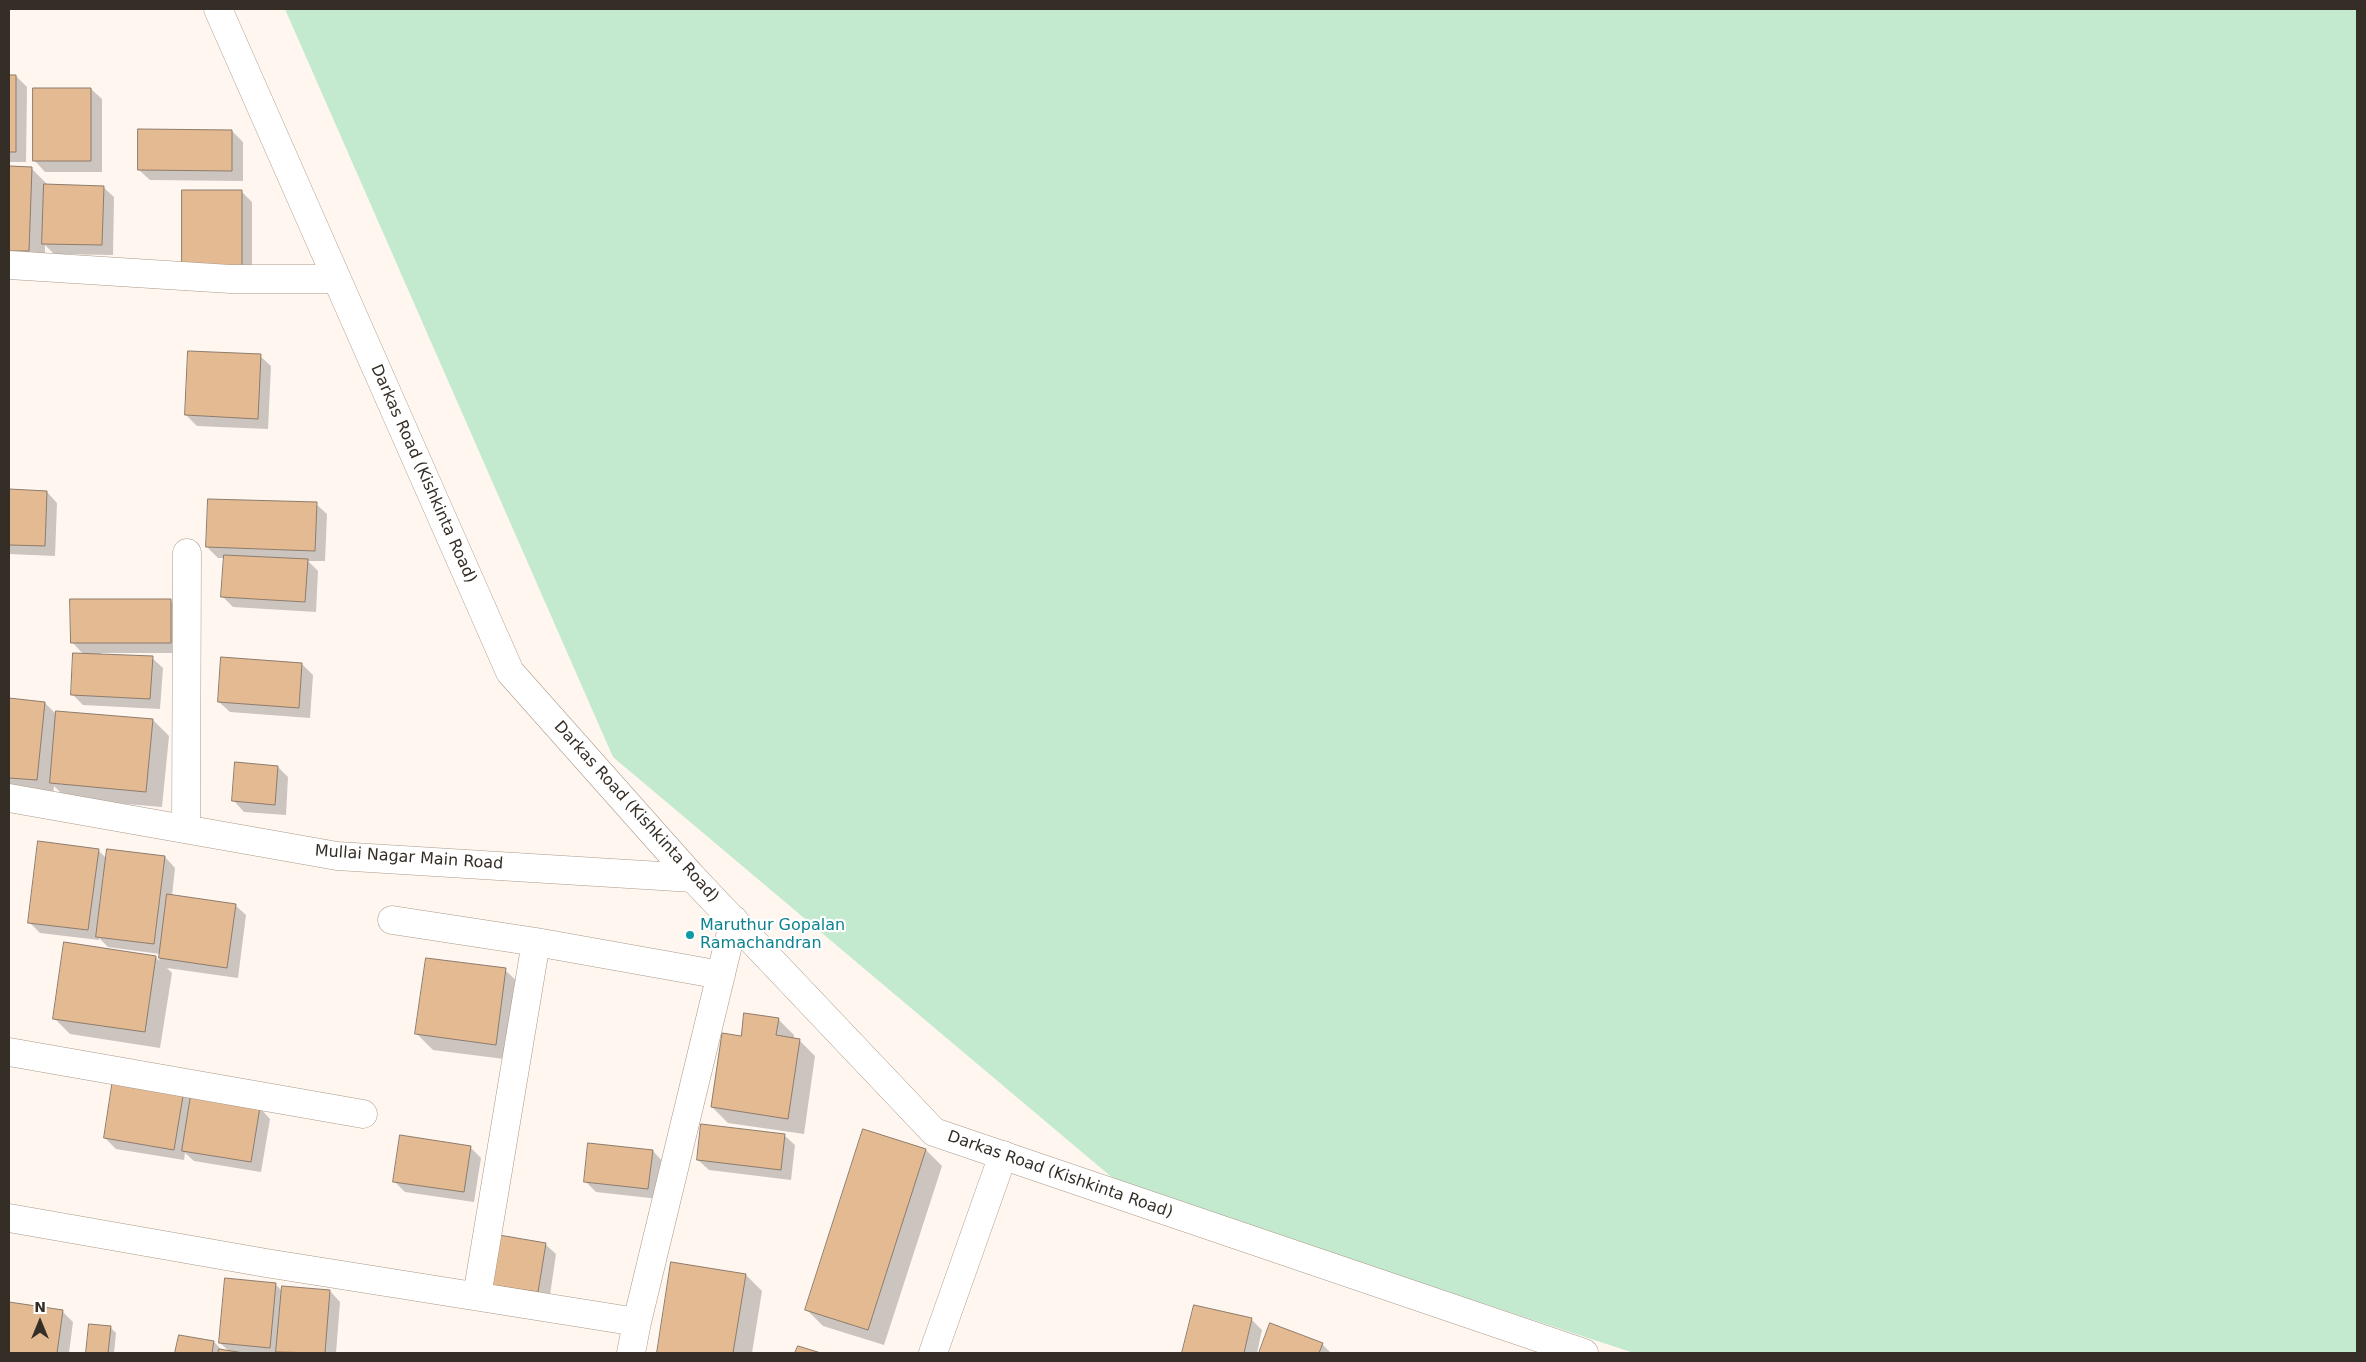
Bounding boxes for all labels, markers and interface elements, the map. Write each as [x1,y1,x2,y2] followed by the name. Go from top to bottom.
[366,362,480,586] street label: Darkas Road (Kishkinta Road)
[550,717,722,907] street label: Darkas Road (Kishkinta Road)
[314,842,504,874] street label: Mullai Nagar Main Road
[700,916,845,954] place label: Maruthur Gopalan Ramachandran
[684,929,696,941] marker: Maruthur Gopalan Ramachandran
[945,1127,1175,1223] street label: Darkas Road (Kishkinta Road)
[15,1297,65,1347] north arrow
[34,1299,46,1315] text: N

